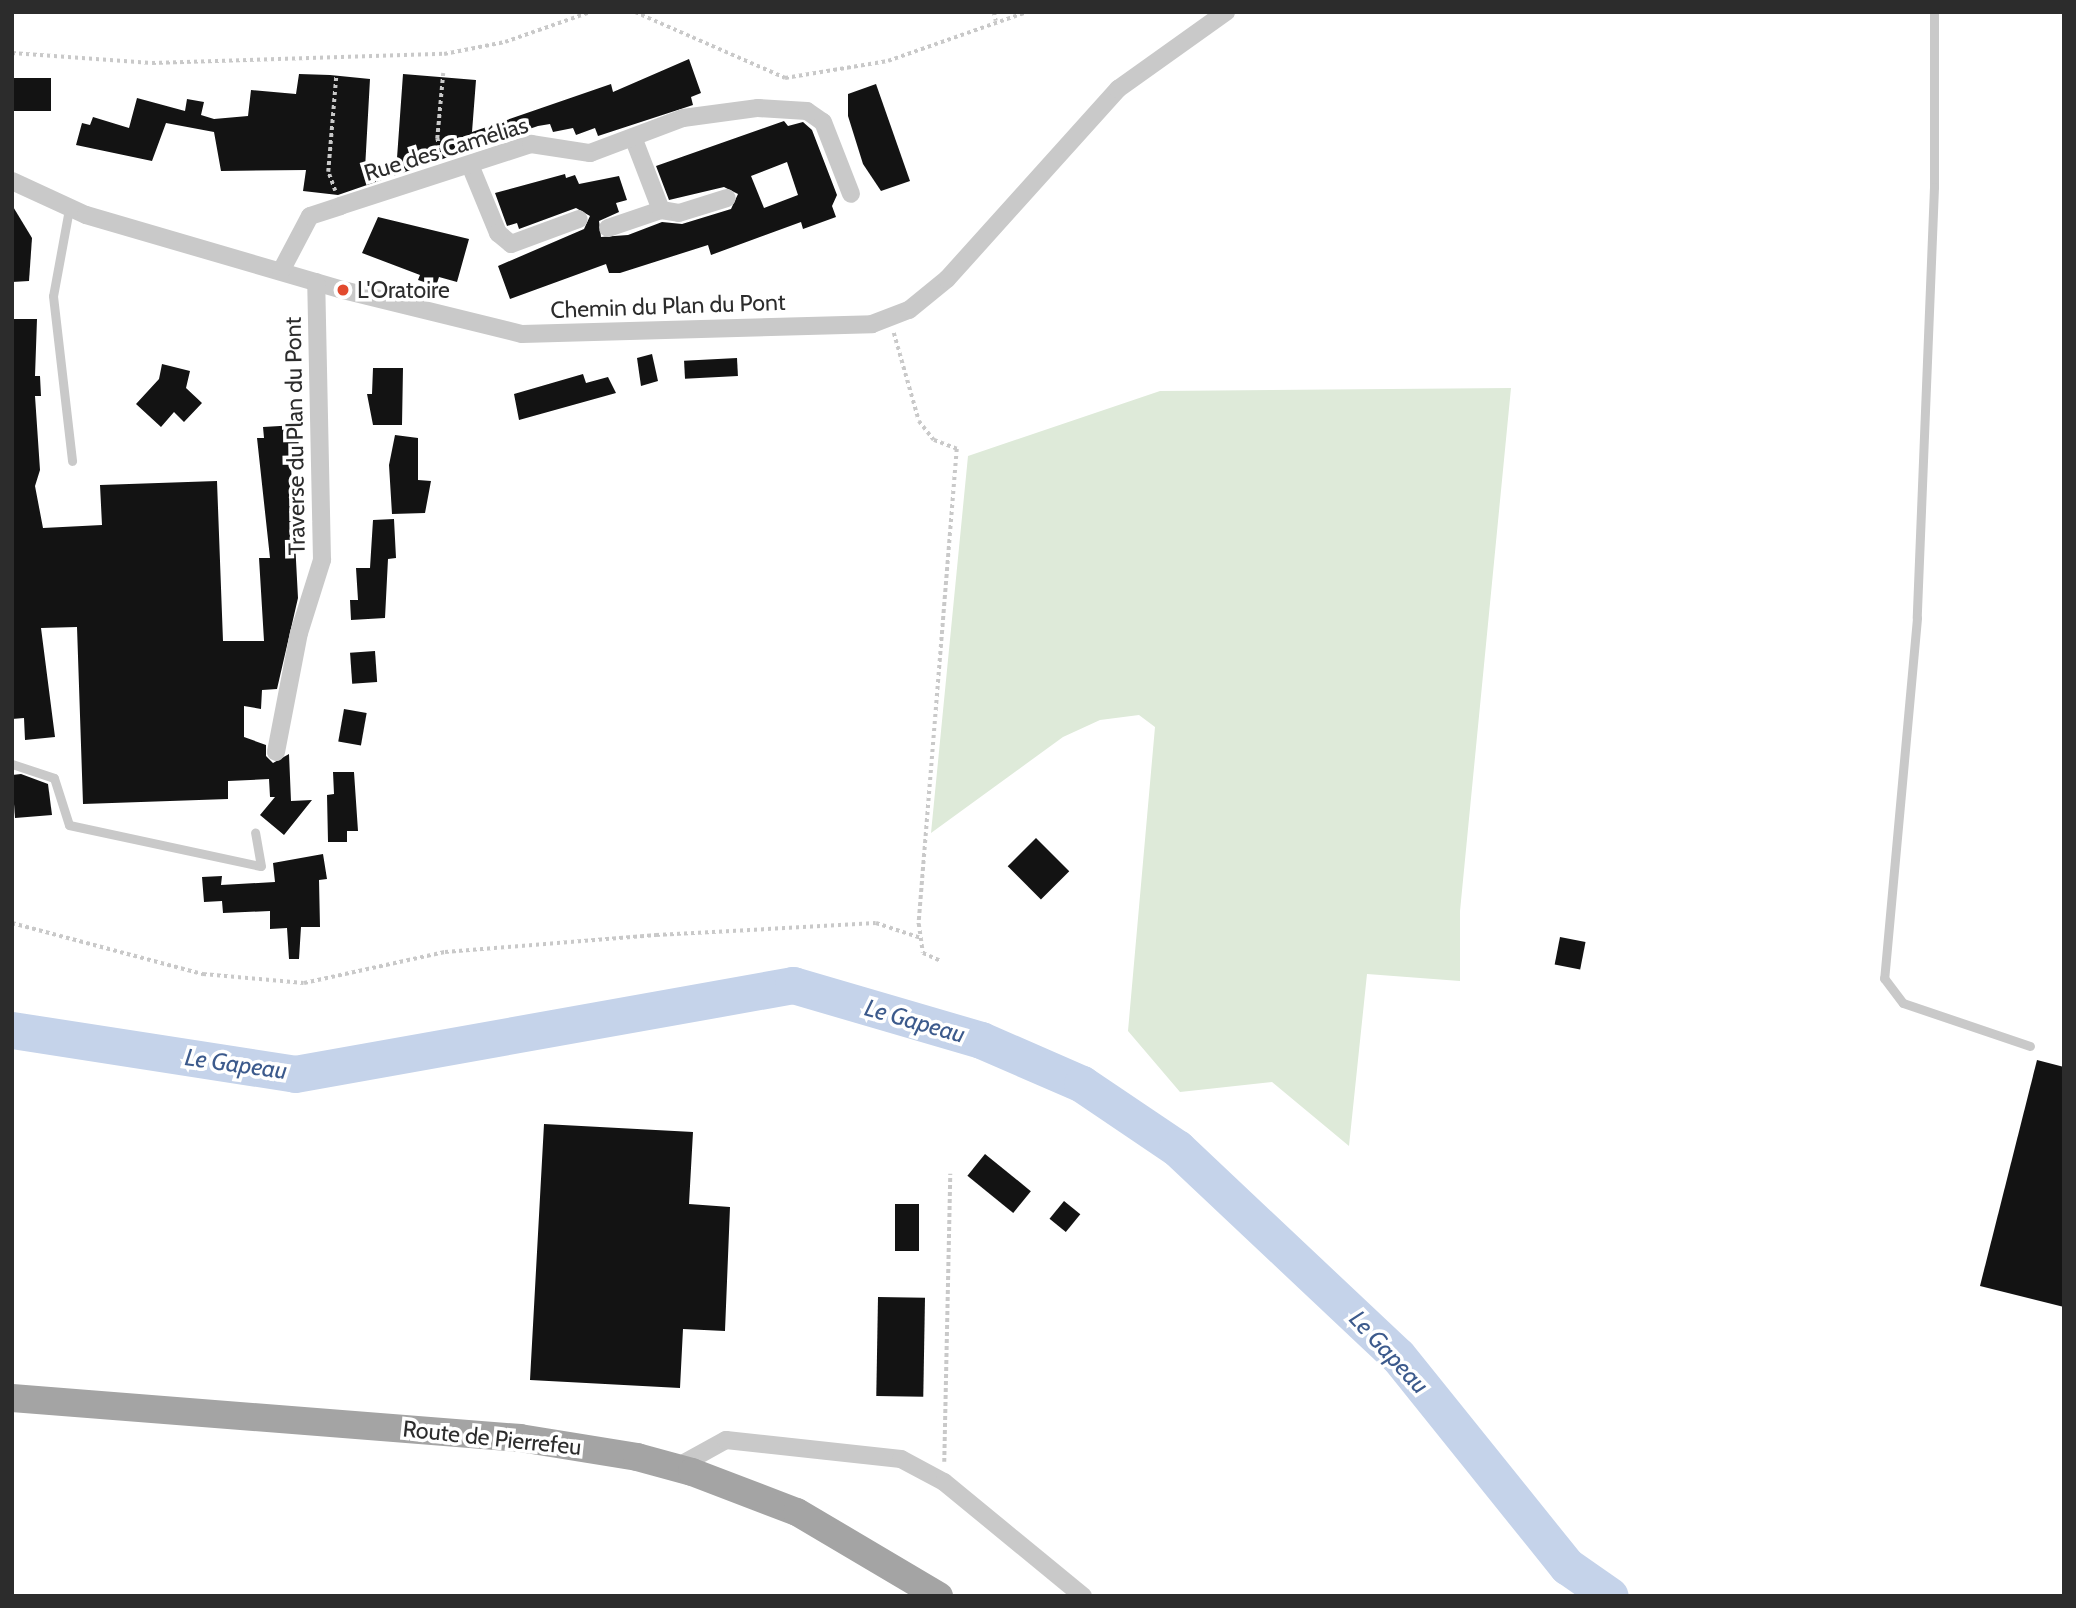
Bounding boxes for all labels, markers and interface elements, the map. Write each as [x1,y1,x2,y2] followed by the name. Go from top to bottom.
[361,111,531,187] street label: Rue des Camélias
[357,276,450,304] place label: L'Oratoire
[335,282,351,298] marker: L'Oratoire
[550,288,786,324] street label: Chemin du Plan du Pont
[279,317,311,555] street label: Traverse du Plan du Pont
[862,993,968,1049] water label: Le Gapeau
[183,1043,289,1085] water label: Le Gapeau
[1343,1305,1435,1399] water label: Le Gapeau
[401,1415,583,1461] street label: Route de Pierrefeu

